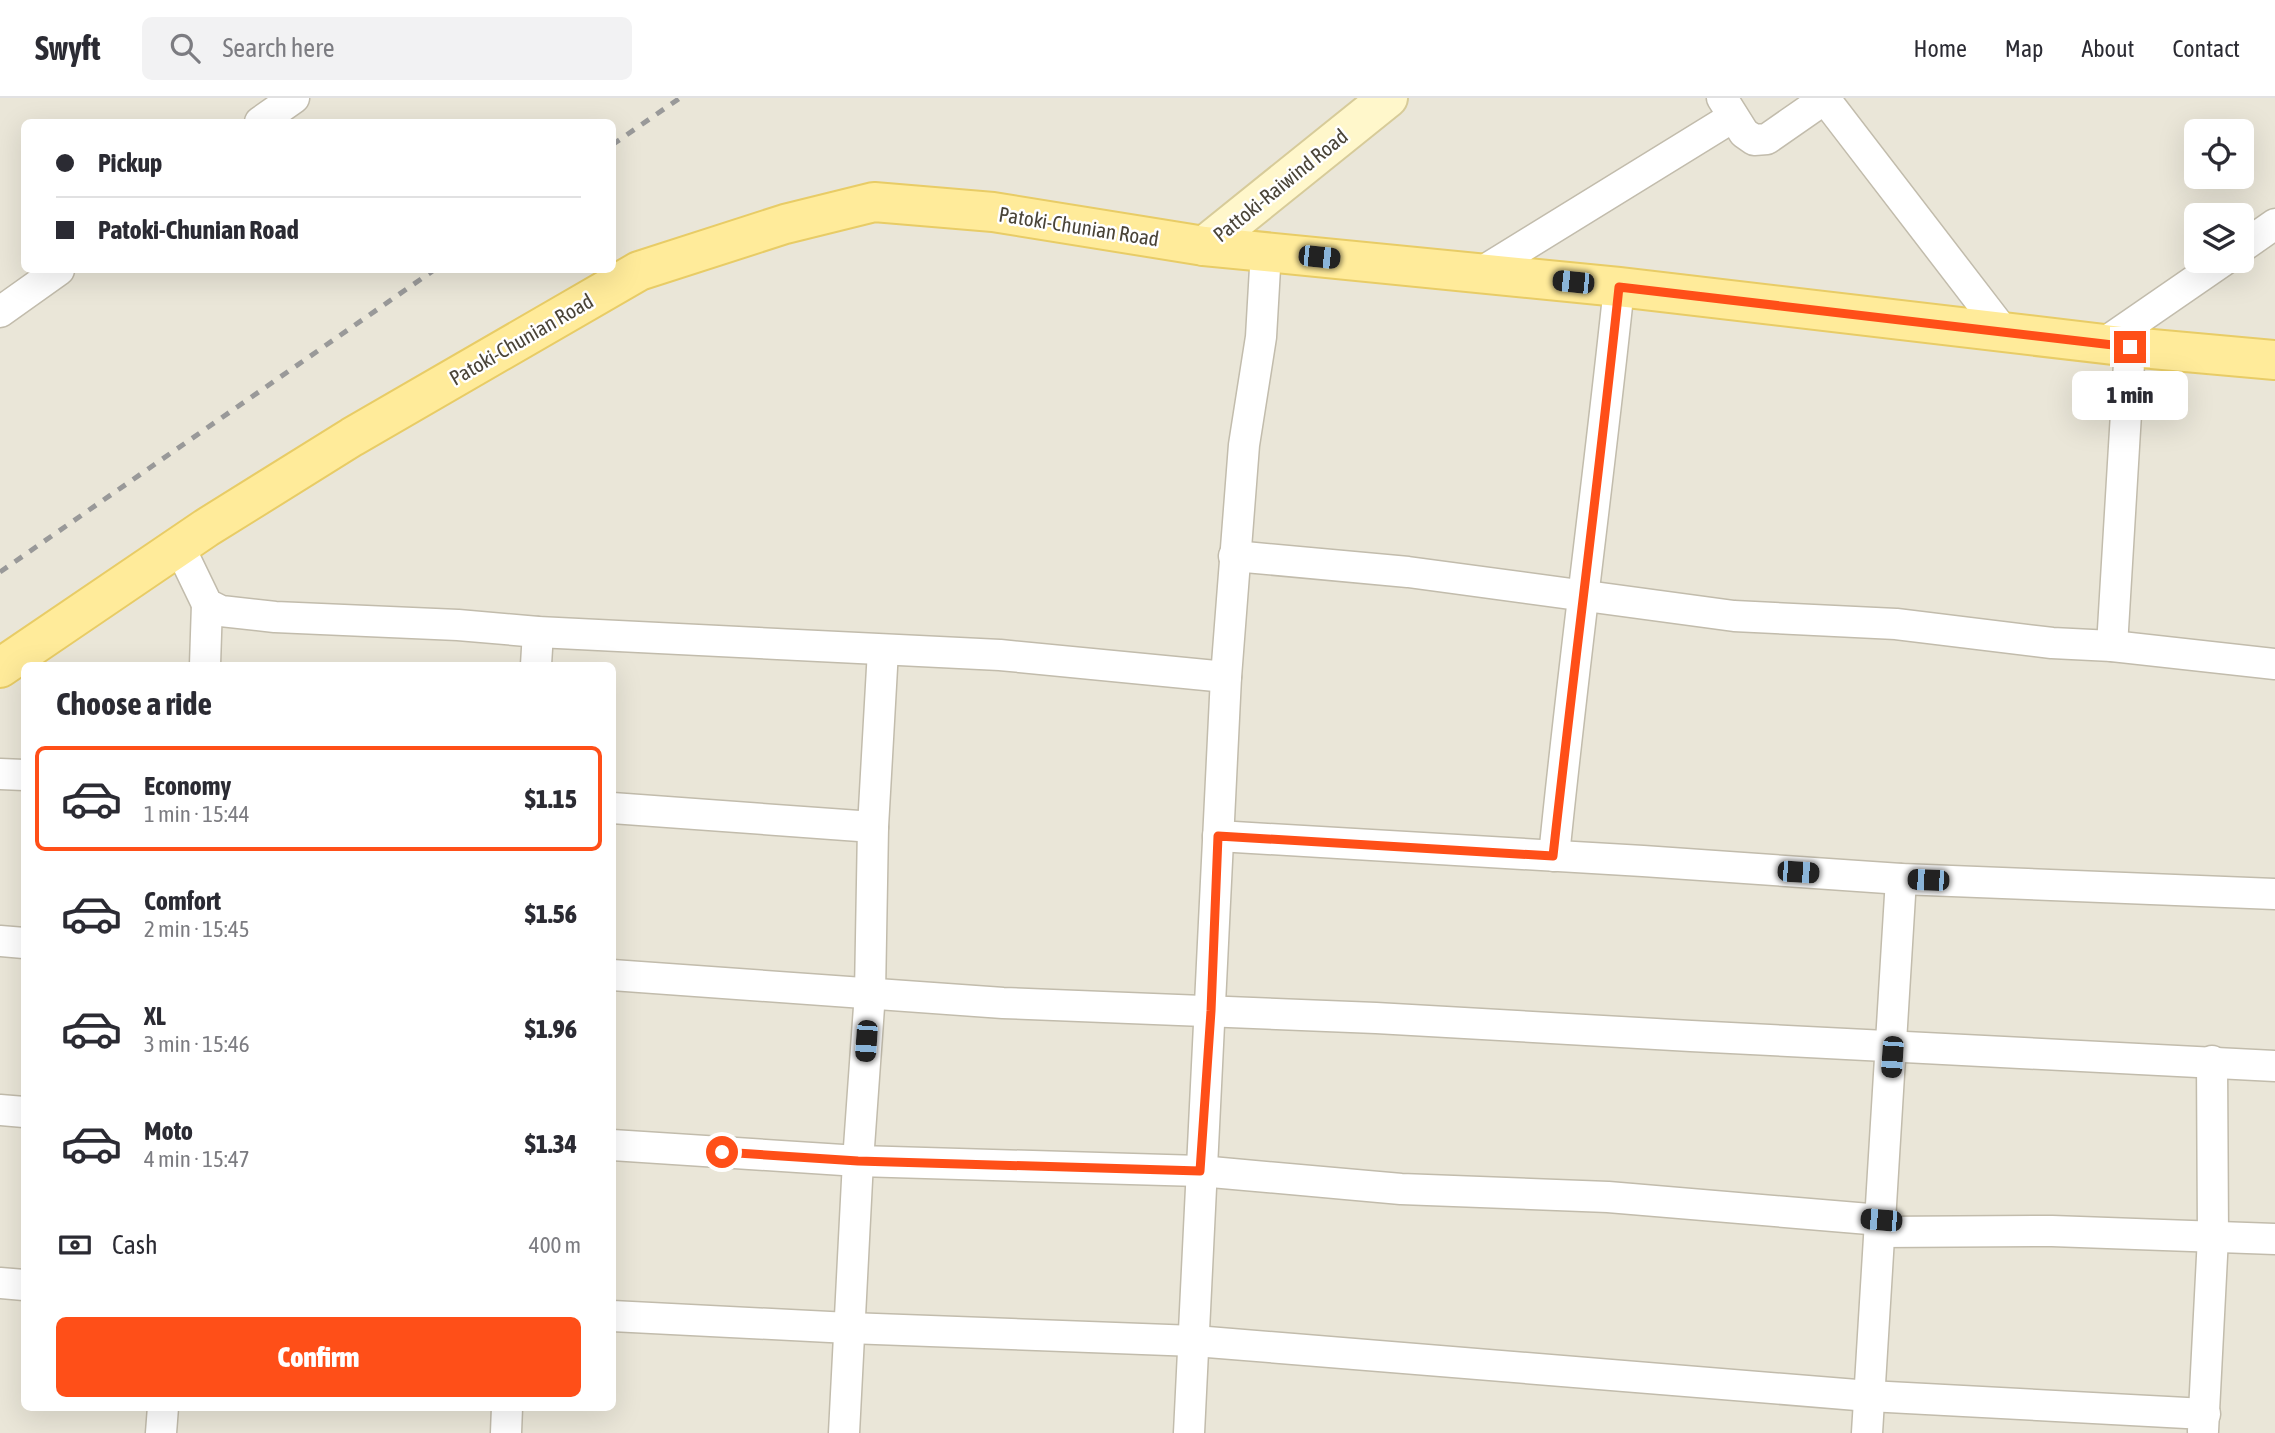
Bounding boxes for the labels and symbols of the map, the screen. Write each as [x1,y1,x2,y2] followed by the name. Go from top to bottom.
[1208,124,1352,246] street label: Pattoki-Raiwind Road
[997,201,1161,251] street label: Patoki-Chunian Road
[1298,244,1341,270] car
[1552,269,1595,295] car
[445,288,597,390] street label: Patoki-Chunian Road
[2114,331,2146,363] route end
[2072,372,2188,420] callout: 1 min
[1777,860,1820,884] car
[1907,869,1950,891] car
[855,1019,878,1063] car
[1881,1035,1904,1079] car
[706,1136,738,1168] route start
[1860,1208,1903,1232] car

